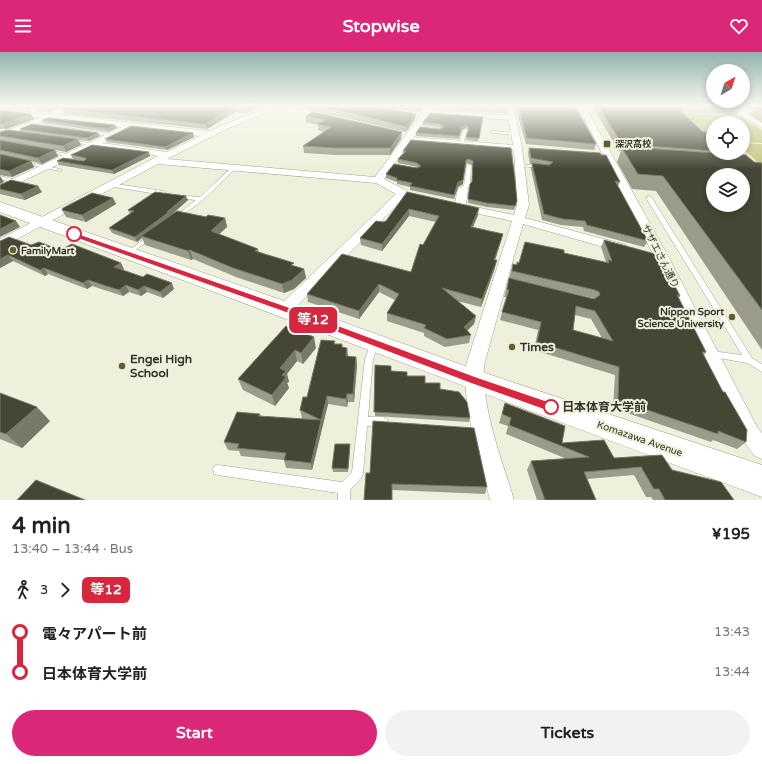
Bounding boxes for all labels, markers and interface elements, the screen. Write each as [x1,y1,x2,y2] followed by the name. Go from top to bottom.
[12,15,34,37] icon: menu
[342,15,420,37] text: Stopwise
[728,15,750,37] icon: heart
[706,64,750,108] north arrow
[706,64,750,212] map controls
[706,116,750,160] button: locate
[602,139,612,149] marker: 深沢高校
[615,139,652,150] place label: 深沢高校
[706,168,750,212] button: layers
[639,223,681,290] street label: サザエさん通り
[66,226,82,242] unlabelled marker
[8,245,18,255] marker: FamilyMart
[21,245,74,257] place label: FamilyMart
[638,306,725,330] place label: Nippon Sport Science University
[290,307,336,333] line badge: 等12
[297,311,329,328] text: 等12
[727,312,737,322] marker: Nippon Sport Science University
[519,340,554,354] place label: Times
[507,342,517,352] marker: Times
[130,352,192,380] place label: Engei High School
[117,361,127,371] marker: Engei High School
[543,399,559,415] marker: 日本体育大学前
[562,400,646,414] place label: 日本体育大学前
[595,419,684,459] street label: Komazawa Avenue
[12,513,71,539] text: 4 min
[712,525,750,543] text: ¥195
[12,541,133,557] text: 13:40 – 13:44 · Bus
[12,579,34,601] icon: walk
[54,579,76,601] icon: forward
[90,581,122,598] text: 等12
[40,582,48,598] text: 3
[714,624,750,640] text: 13:43
[42,625,147,643] text: 電々アパート前
[714,664,750,680] text: 13:44
[42,665,147,683] text: 日本体育大学前
[12,710,377,756] button: Start
[385,710,750,756] button: Tickets

